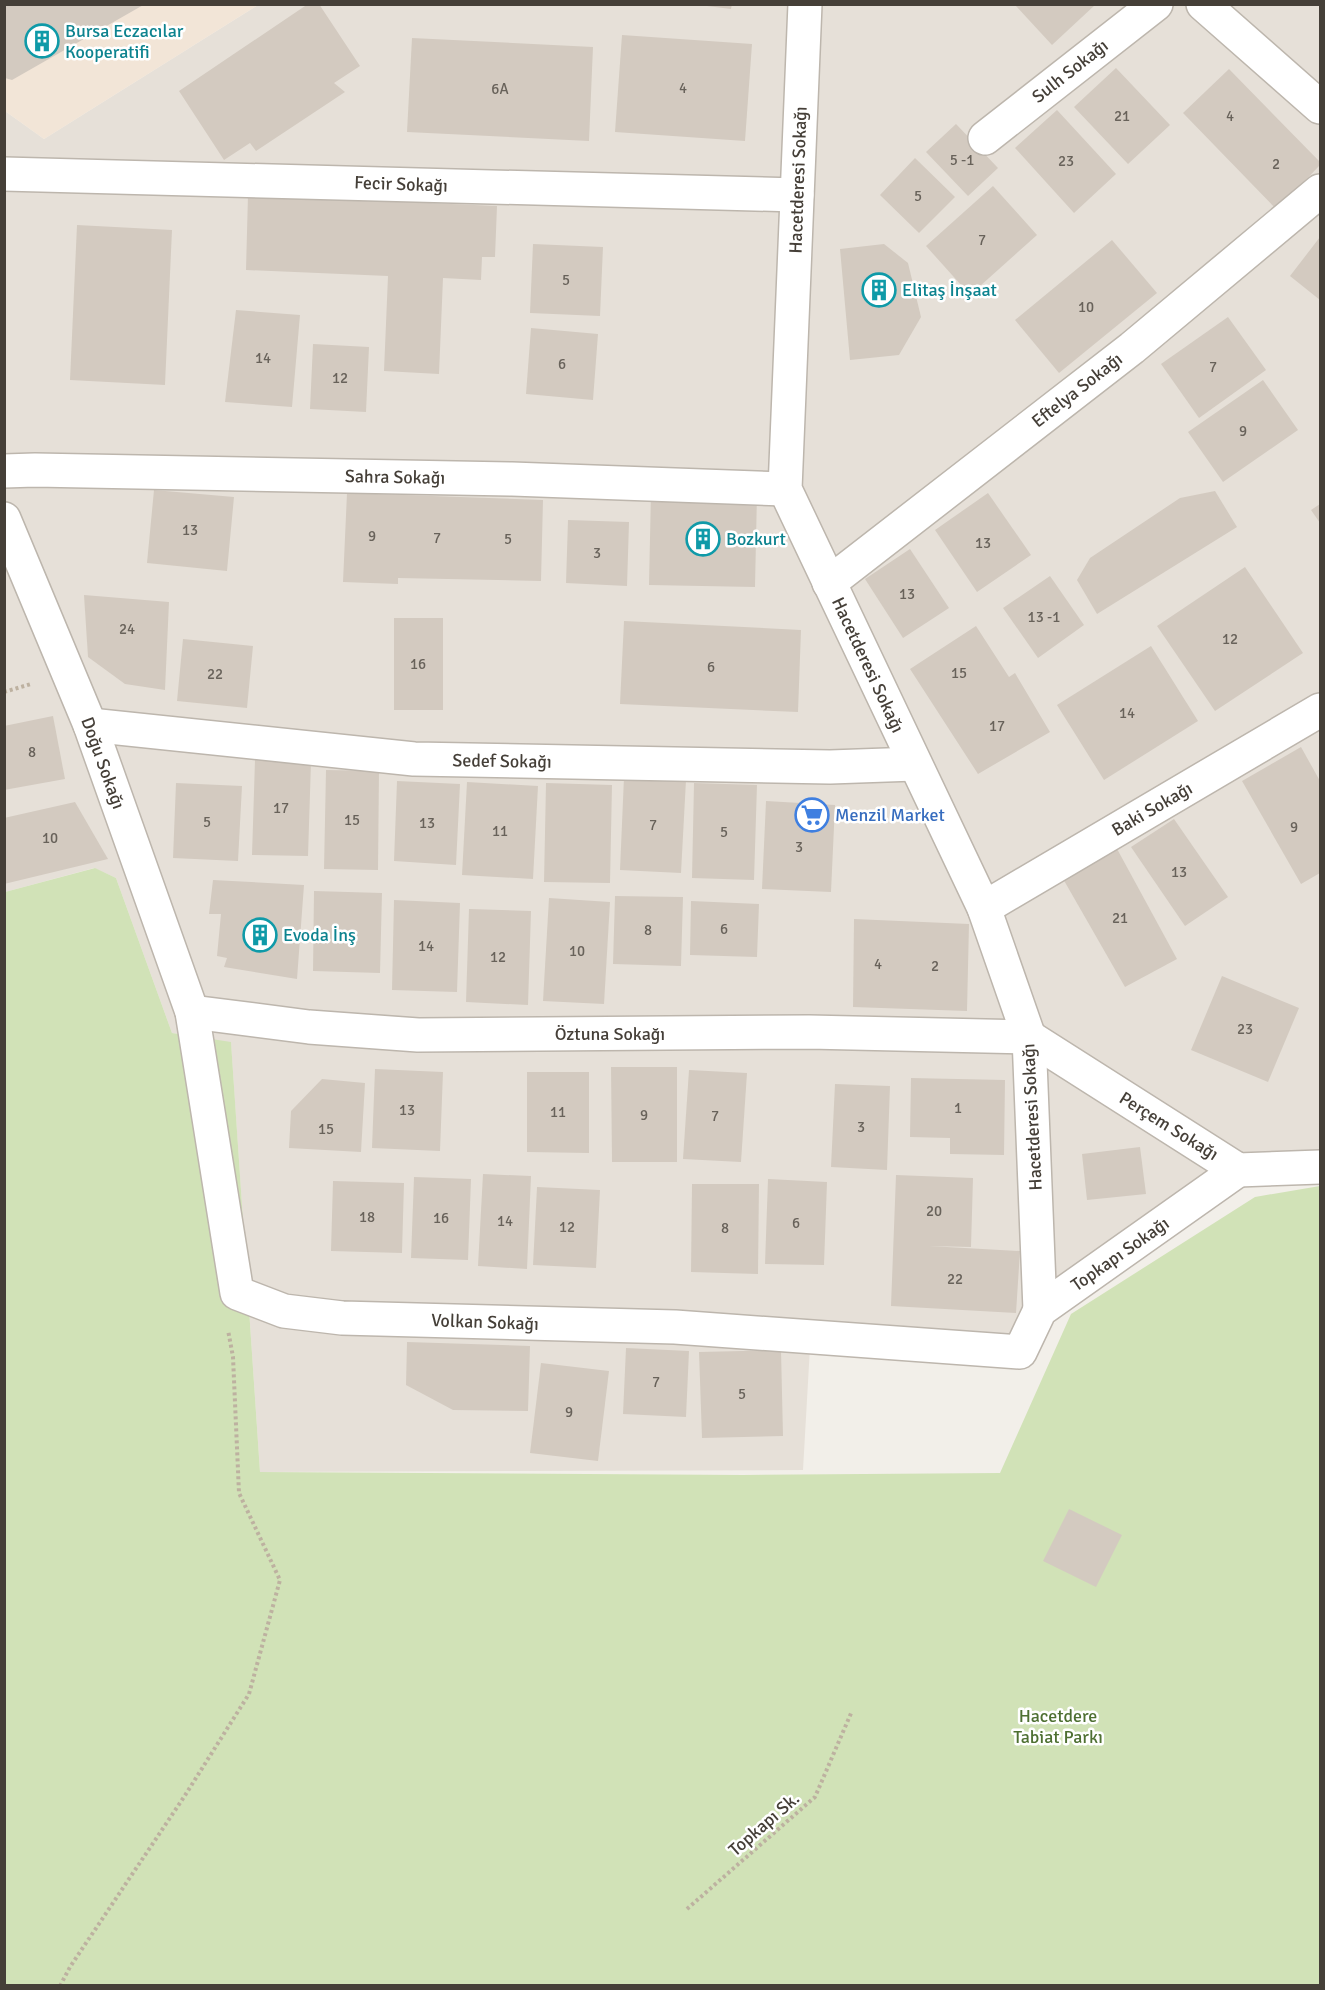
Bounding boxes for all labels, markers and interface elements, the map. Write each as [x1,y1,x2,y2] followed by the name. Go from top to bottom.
[65,20,184,63] place label: Bursa Eczacılar Kooperatifi
[24,23,60,59] building icon: Bursa Eczacılar Kooperatifi
[1027,34,1113,108] street label: Sulh Sokağı
[679,79,687,97] house number: 4
[491,80,509,98] house number: 6A
[784,106,812,254] street label: Hacetderesi Sokağı
[1114,107,1130,125] house number: 21
[1226,107,1234,125] house number: 4
[950,151,974,169] house number: 5 -1
[1058,152,1074,170] house number: 23
[1272,155,1280,173] house number: 2
[354,171,448,197] street label: Fecir Sokağı
[914,187,922,205] house number: 5
[978,231,986,249] house number: 7
[562,271,570,289] house number: 5
[861,272,897,308] building icon: Elitaş İnşaat
[902,279,997,301] place label: Elitaş İnşaat
[1078,298,1094,316] house number: 10
[1027,348,1127,432] street label: Eftelya Sokağı
[255,349,271,367] house number: 14
[558,355,566,373] house number: 6
[1209,358,1217,376] house number: 7
[332,369,348,387] house number: 12
[1239,422,1247,440] house number: 9
[345,465,445,489] street label: Sahra Sokağı
[182,521,198,539] house number: 13
[685,521,721,557] building icon: Bozkurt
[368,527,376,545] house number: 9
[726,528,786,550] place label: Bozkurt
[433,529,441,547] house number: 7
[504,530,512,548] house number: 5
[975,534,991,552] house number: 13
[593,544,601,562] house number: 3
[899,585,915,603] house number: 13
[827,594,909,736] street label: Hacetderesi Sokağı
[1028,608,1060,626] house number: 13 -1
[119,620,135,638] house number: 24
[1222,630,1238,648] house number: 12
[410,655,426,673] house number: 16
[707,658,715,676] house number: 6
[951,664,967,682] house number: 15
[207,665,223,683] house number: 22
[1119,704,1135,722] house number: 14
[76,714,130,812] street label: Doğu Sokağı
[989,717,1005,735] house number: 17
[28,743,36,761] house number: 8
[452,749,552,773] street label: Sedef Sokağı
[1108,777,1196,841] street label: Baki Sokağı
[794,797,830,833] supermarket icon: Menzil Market
[273,799,289,817] house number: 17
[835,804,945,826] place label: Menzil Market
[344,811,360,829] house number: 15
[203,813,211,831] house number: 5
[419,814,435,832] house number: 13
[649,816,657,834] house number: 7
[1290,818,1298,836] house number: 9
[492,822,508,840] house number: 11
[720,823,728,841] house number: 5
[42,829,58,847] house number: 10
[795,838,803,856] house number: 3
[1171,863,1187,881] house number: 13
[1112,909,1128,927] house number: 21
[242,917,278,953] building icon: Evoda İnş
[720,920,728,938] house number: 6
[644,921,652,939] house number: 8
[283,924,356,946] place label: Evoda İnş
[418,937,434,955] house number: 14
[569,942,585,960] house number: 10
[490,948,506,966] house number: 12
[874,955,882,973] house number: 4
[931,957,939,975] house number: 2
[1237,1020,1253,1038] house number: 23
[555,1023,665,1045] street label: Öztuna Sokağı
[1017,1043,1047,1191] street label: Hacetderesi Sokağı
[1115,1087,1223,1165] street label: Perçem Sokağı
[954,1099,962,1117] house number: 1
[399,1101,415,1119] house number: 13
[550,1103,566,1121] house number: 11
[640,1106,648,1124] house number: 9
[711,1107,719,1125] house number: 7
[857,1118,865,1136] house number: 3
[318,1120,334,1138] house number: 15
[926,1202,942,1220] house number: 20
[359,1208,375,1226] house number: 18
[433,1209,449,1227] house number: 16
[497,1212,513,1230] house number: 14
[1067,1212,1173,1296] street label: Topkapı Sokağı
[792,1214,800,1232] house number: 6
[559,1218,575,1236] house number: 12
[721,1219,729,1237] house number: 8
[947,1270,963,1288] house number: 22
[431,1309,539,1335] street label: Volkan Sokağı
[652,1373,660,1391] house number: 7
[738,1385,746,1403] house number: 5
[565,1403,573,1421] house number: 9
[1013,1705,1103,1748] park label: Hacetdere Tabiat Parkı
[724,1787,804,1861] street label: Topkapı Sk.

